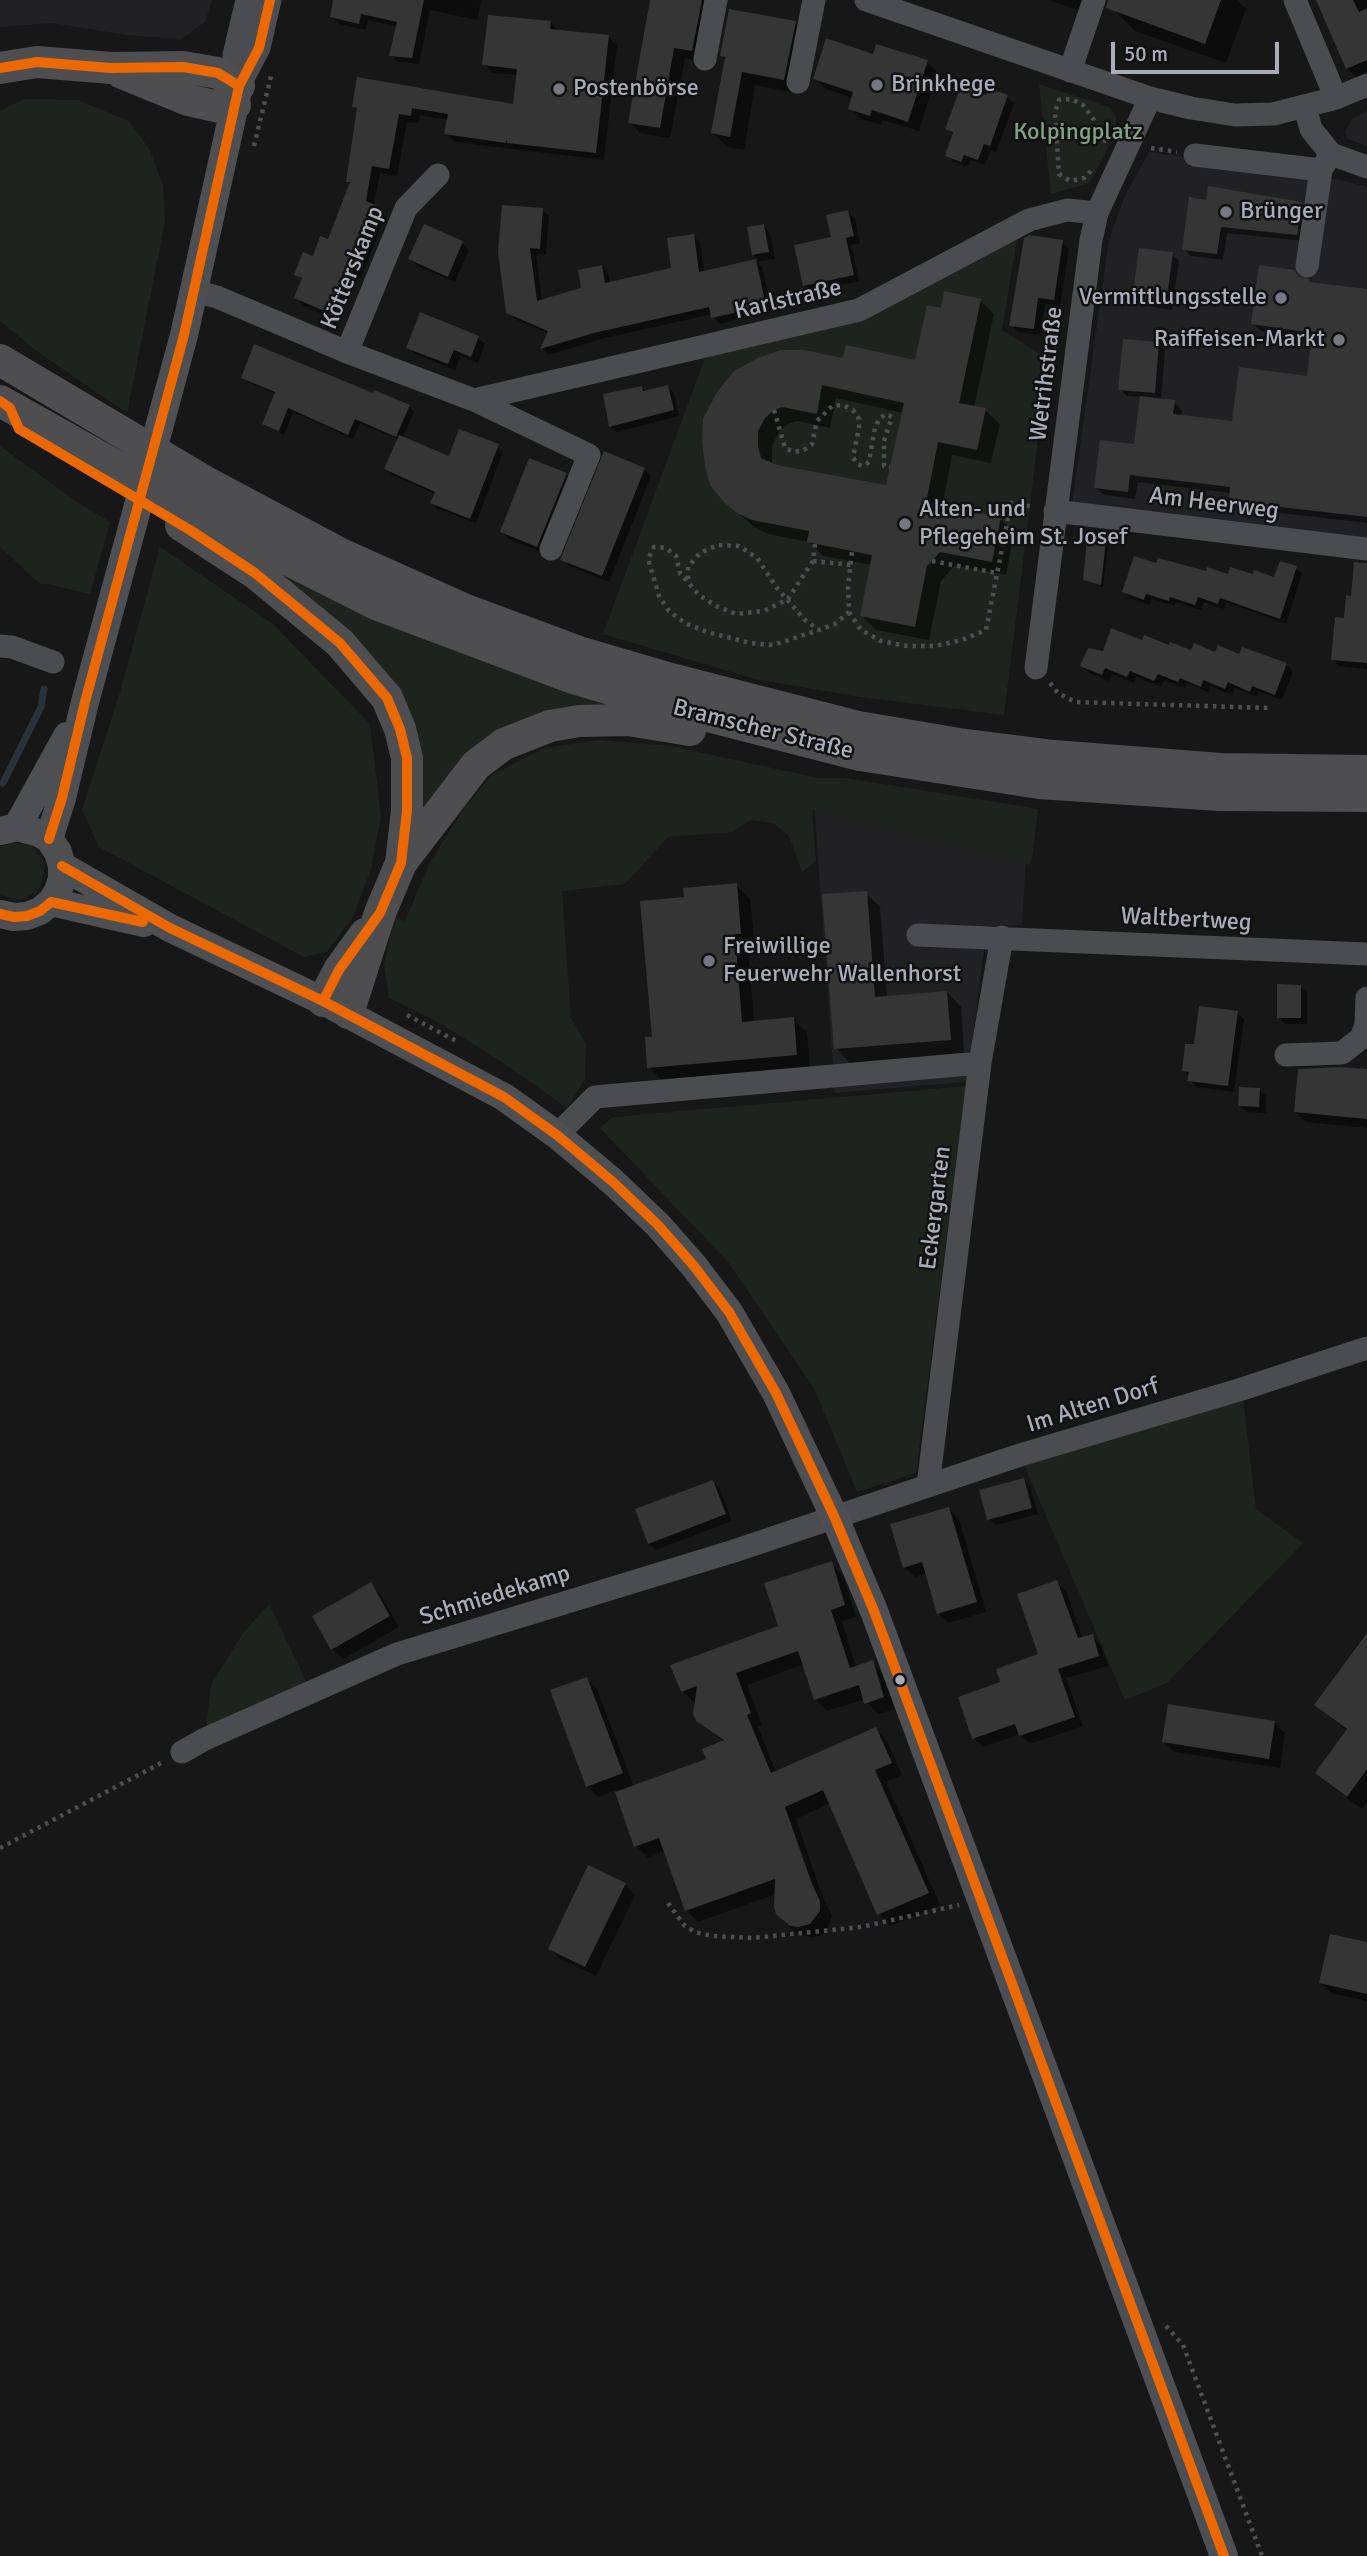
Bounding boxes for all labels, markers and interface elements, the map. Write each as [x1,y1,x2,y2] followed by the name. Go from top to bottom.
[1115,28,1283,72] scale bar
[1124,41,1168,67] text: 50 m
[891,71,996,99] place label: Brinkhege
[573,75,699,103] place label: Postenbörse
[869,77,885,93] marker: Brinkhege
[551,81,567,97] marker: Postenbörse
[1013,119,1143,147] park label: Kolpingplatz
[1240,198,1323,226] place label: Brünger
[315,202,391,334] street label: Kötterskamp
[1218,204,1234,220] marker: Brünger
[732,274,844,326] street label: Karlstraße
[1079,284,1267,312] place label: Vermittlungsstelle
[1273,290,1289,306] marker: Vermittlungsstelle
[1024,305,1070,443] street label: Wetrihstraße
[1154,326,1325,354] place label: Raiffeisen-Markt
[1331,332,1347,348] marker: Raiffeisen-Markt
[1148,482,1280,526] street label: Am Heerweg
[919,496,1127,552] place label: Alten- und Pflegeheim St. Josef
[897,516,913,532] marker: Alten- und Pflegeheim St. Josef
[670,694,856,766] street label: Bramscher Straße
[1120,902,1252,938] street label: Waltbertweg
[723,933,961,989] place label: Freiwillige Feuerwehr Wallenhorst
[701,953,717,969] marker: Freiwillige Feuerwehr Wallenhorst
[914,1145,958,1271] street label: Eckergarten
[1023,1372,1163,1440] street label: Im Alten Dorf
[416,1559,574,1633] street label: Schmiedekamp
[893,1673,907,1687] unlabelled marker

